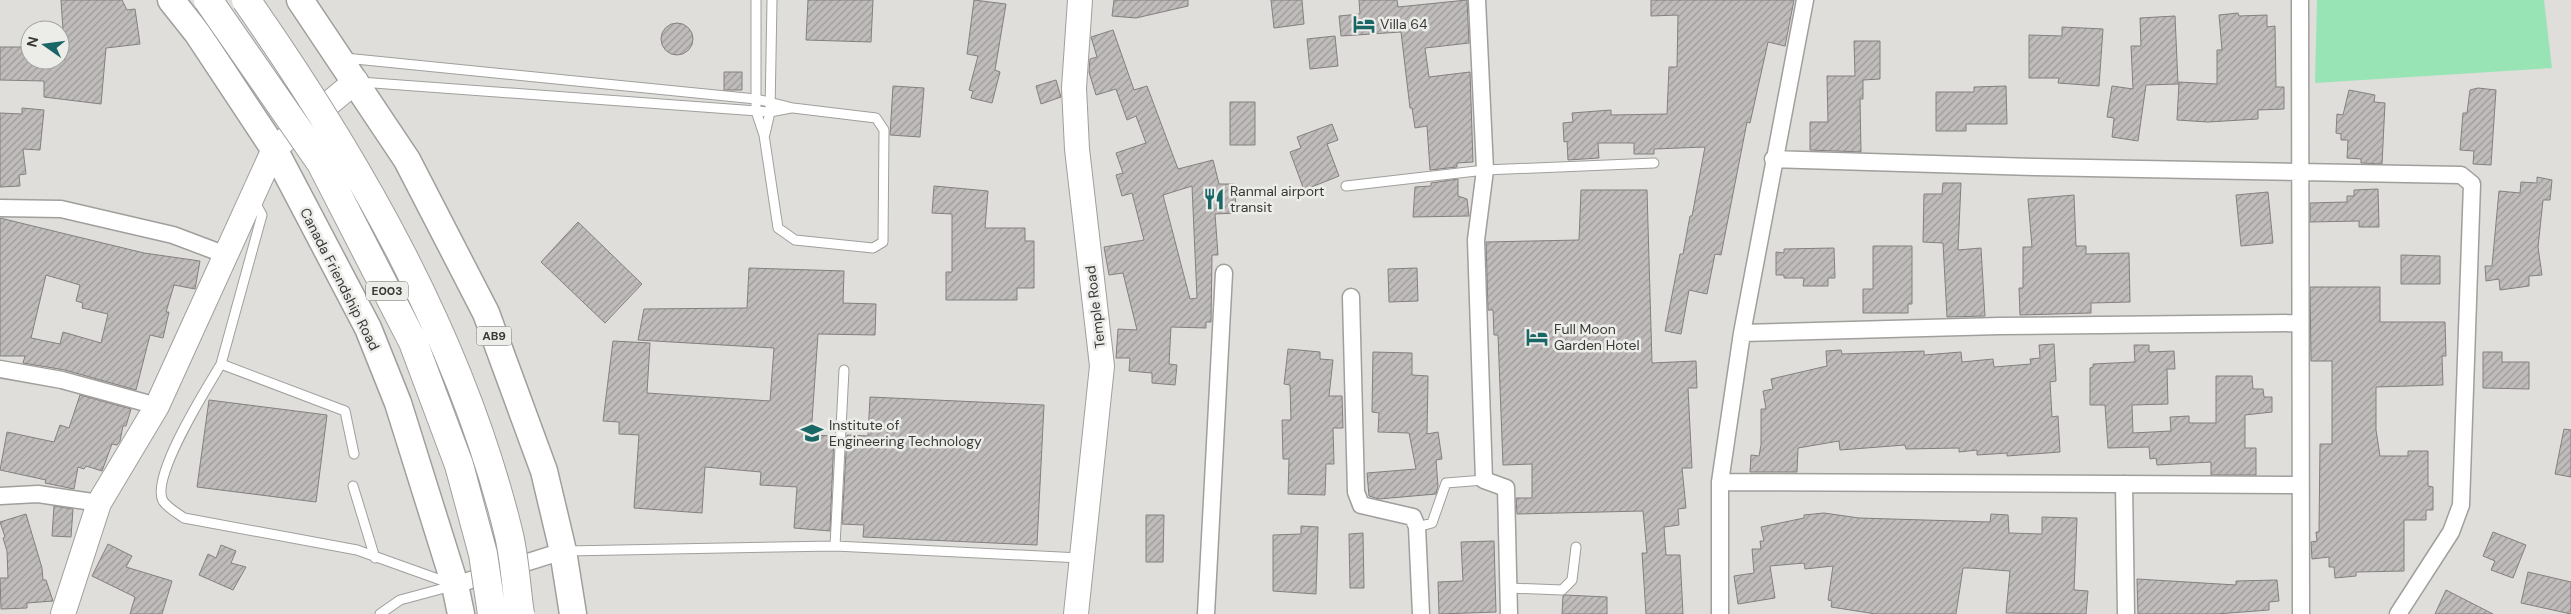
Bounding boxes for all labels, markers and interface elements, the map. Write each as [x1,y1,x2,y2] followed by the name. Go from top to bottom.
[1351,11,1377,37] hotel icon: Villa 64
[1380,15,1428,33] place label: Villa 64
[20,20,70,70] north arrow
[22,35,42,49] text: N
[1230,182,1325,216] place label: Ranmal airport transit
[1201,186,1227,212] restaurant icon: Ranmal airport transit
[296,205,384,353] street label: Canada Friendship Road
[1081,265,1109,349] street label: Temple Road
[366,282,408,300] road number: E003
[1554,320,1640,354] place label: Full Moon Garden Hotel
[1524,324,1550,350] hotel icon: Full Moon Garden Hotel
[476,326,512,346] road number: AB9
[829,416,982,450] place label: Institute of Engineering Technology
[799,420,825,446] school or university icon: Institute of Engineering Technology

